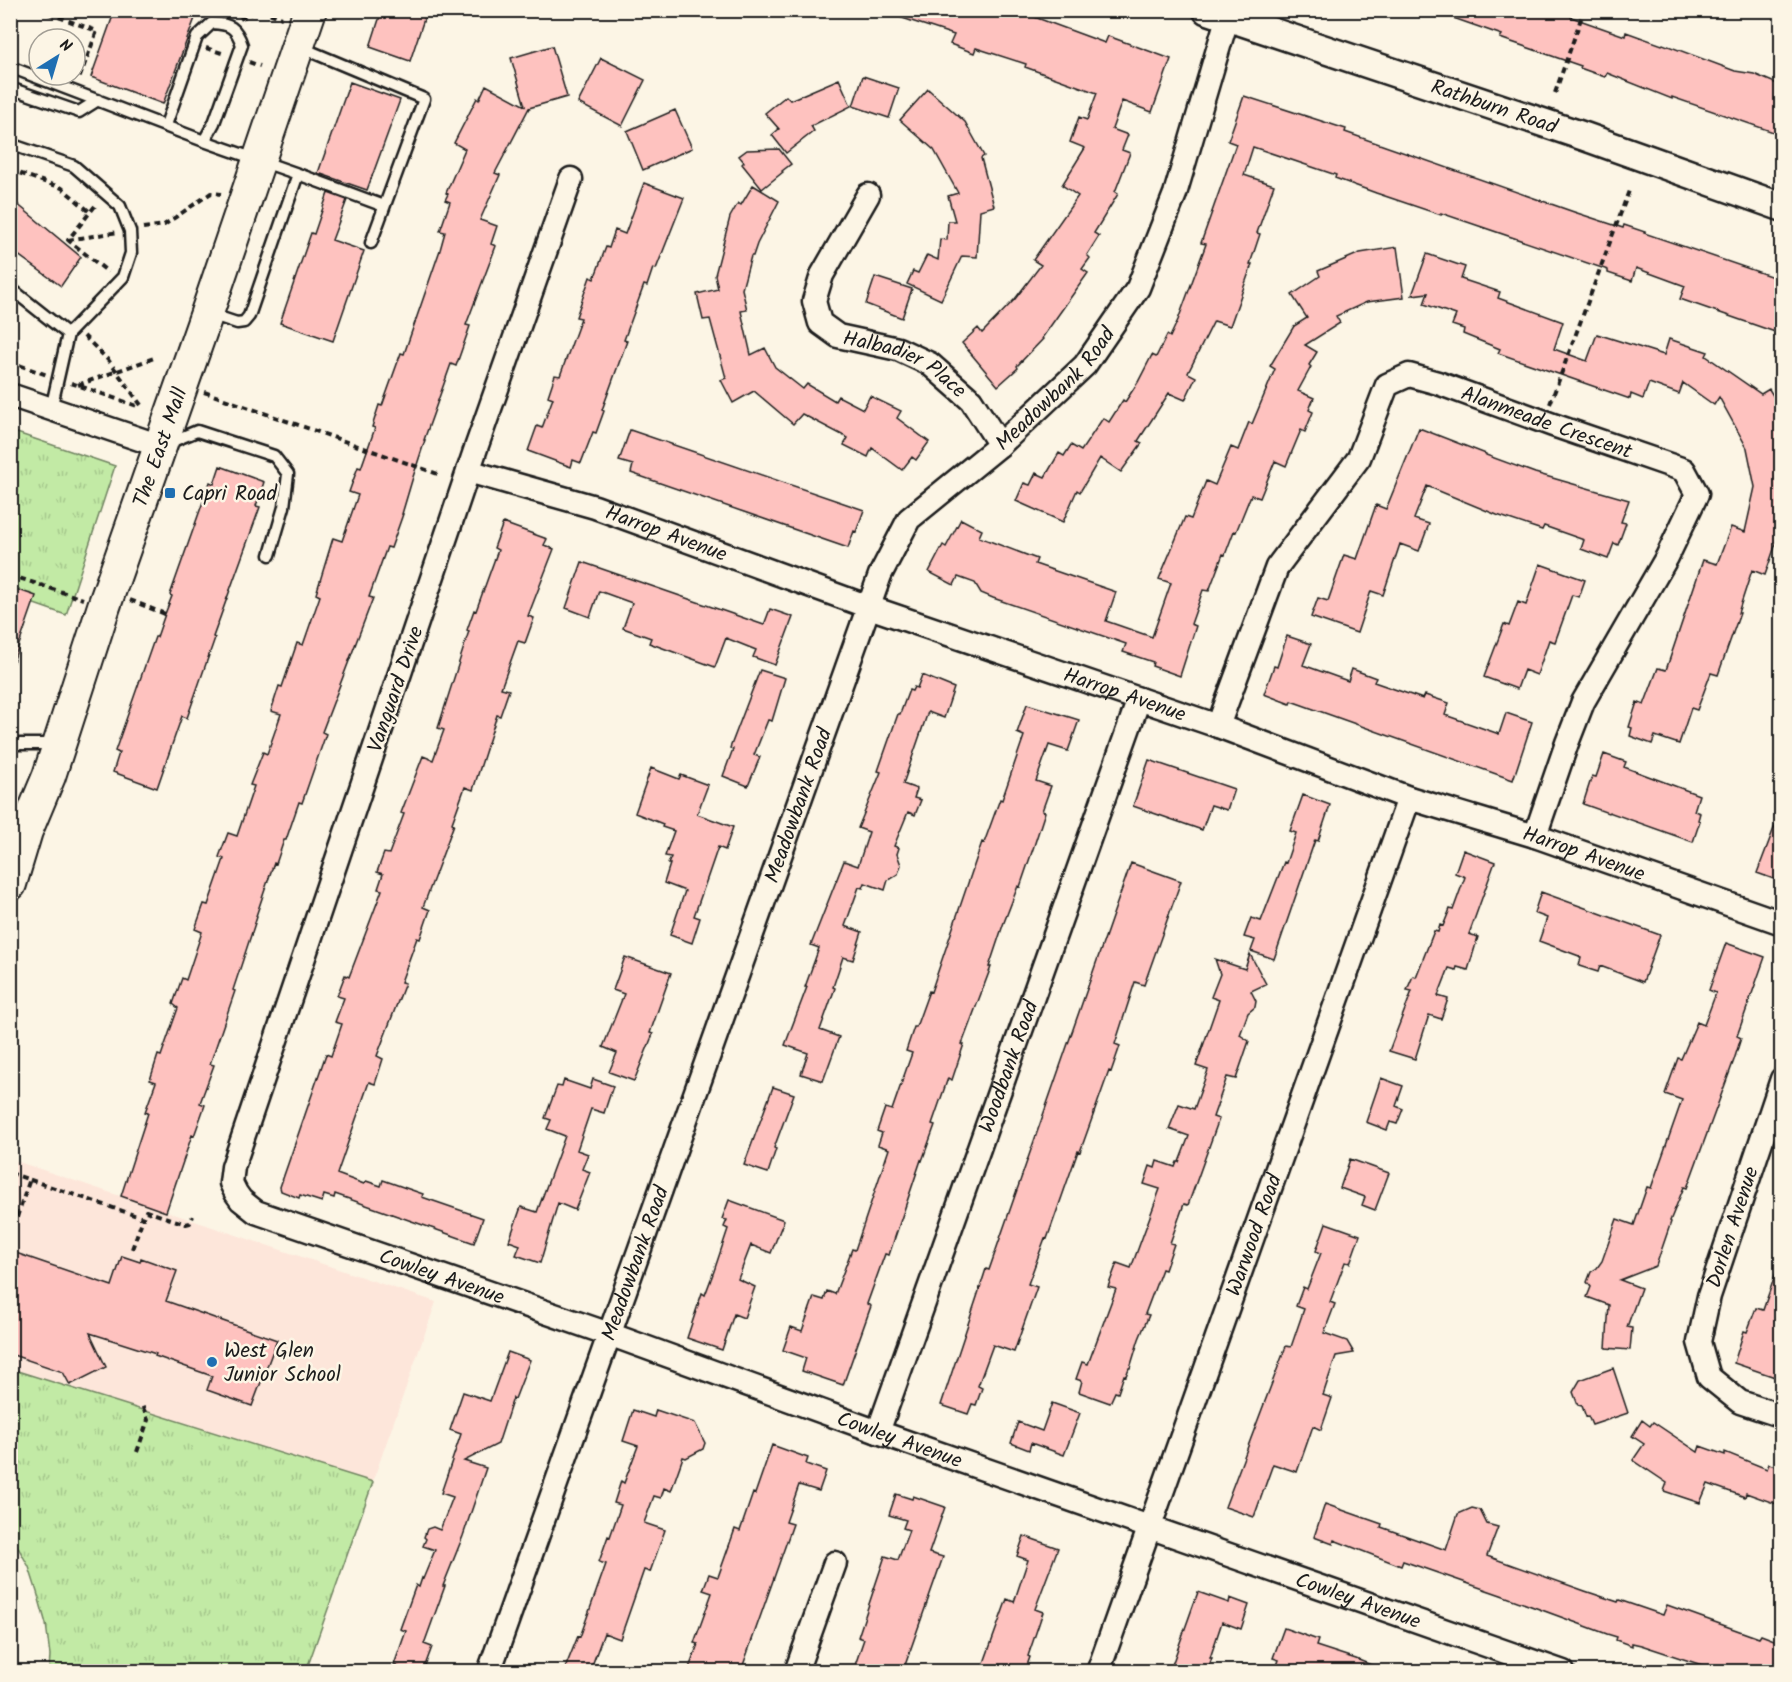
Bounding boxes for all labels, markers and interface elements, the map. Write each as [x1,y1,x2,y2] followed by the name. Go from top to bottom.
[27,27,87,87] north arrow
[54,33,77,59] text: N
[1426,71,1562,144] street label: Rathburn Road
[988,320,1125,460] street label: Meadowbank Road
[840,323,974,407] street label: Halbadier Place
[1456,378,1637,469] street label: Alanmeade Crescent
[125,383,198,512] street label: The East Mall
[182,478,277,511] place label: Capri Road
[163,486,177,500] marker: Capri Road
[600,497,732,572] street label: Harrop Avenue
[359,621,434,757] street label: Vanguard Drive
[1059,659,1191,732] street label: Harrop Avenue
[756,723,842,888] street label: Meadowbank Road
[1518,818,1650,892] street label: Harrop Avenue
[971,996,1049,1138] street label: Woodbank Road
[1698,1162,1769,1293] street label: Dorlen Avenue
[1218,1169,1292,1301] street label: Warwood Road
[593,1181,679,1346] street label: Meadowbank Road
[374,1241,509,1315] street label: Cowley Avenue
[224,1335,341,1392] place label: West Glen Junior School
[205,1355,219,1369] marker: West Glen Junior School
[832,1403,967,1478] street label: Cowley Avenue
[1290,1564,1426,1639] street label: Cowley Avenue

